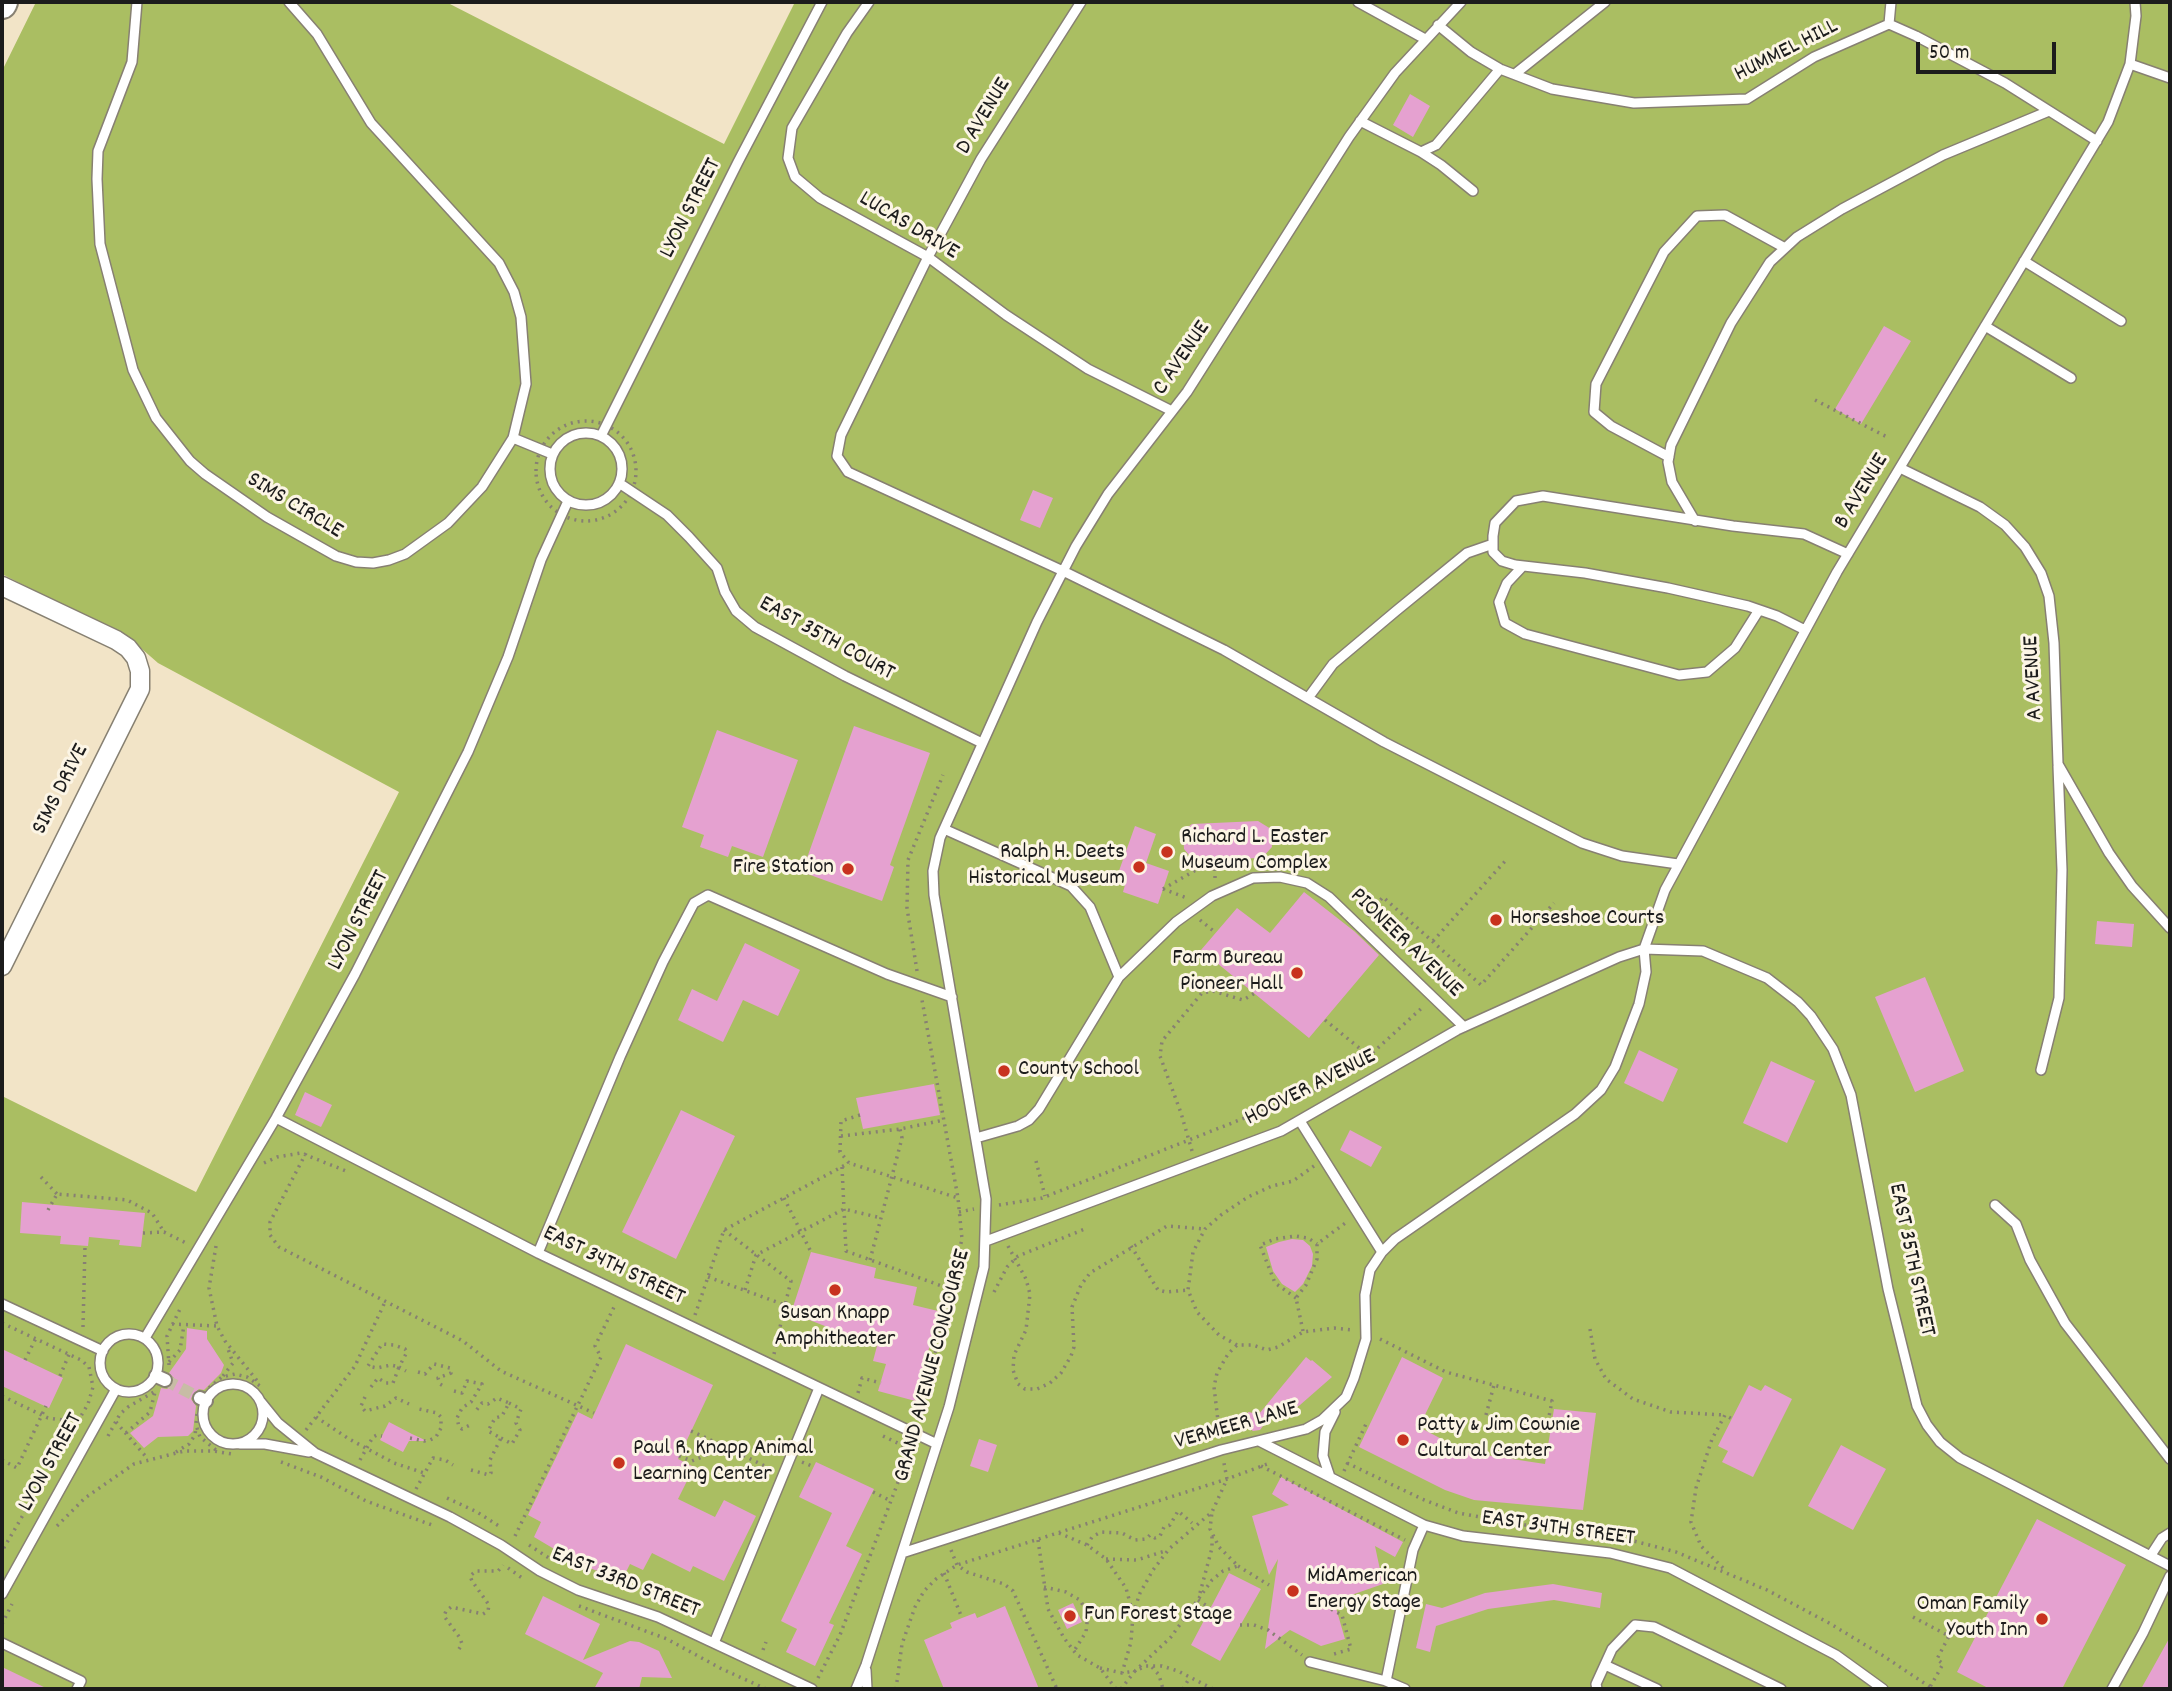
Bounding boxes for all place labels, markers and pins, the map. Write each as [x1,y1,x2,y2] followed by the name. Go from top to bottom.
[1181,825,1328,879] place label: Richard L. Easter Museum Complex
[968,840,1125,894] place label: Ralph H. Deets Historical Museum
[1159,844,1175,860] marker: Richard L. Easter Museum Complex
[733,855,834,883] place label: Fire Station
[1131,859,1147,875] marker: Ralph H. Deets Historical Museum
[840,861,856,877] marker: Fire Station
[1510,906,1664,934] place label: Horseshoe Courts
[1488,912,1504,928] marker: Horseshoe Courts
[1172,946,1283,1000] place label: Farm Bureau Pioneer Hall
[1289,965,1305,981] marker: Farm Bureau Pioneer Hall
[1018,1057,1139,1085] place label: County School
[996,1063,1012,1079] marker: County School
[827,1282,843,1298] marker: Susan Knapp Amphitheater
[775,1301,895,1355] place label: Susan Knapp Amphitheater
[1417,1413,1580,1467] place label: Patty & Jim Cownie Cultural Center
[1395,1432,1411,1448] marker: Patty & Jim Cownie Cultural Center
[633,1436,813,1490] place label: Paul R. Knapp Animal Learning Center
[611,1455,627,1471] marker: Paul R. Knapp Animal Learning Center
[1307,1564,1421,1618] place label: MidAmerican Energy Stage
[1285,1583,1301,1599] marker: MidAmerican Energy Stage
[1916,1592,2028,1646] place label: Oman Family Youth Inn
[1084,1602,1232,1630] place label: Fun Forest Stage
[1062,1608,1078,1624] marker: Fun Forest Stage
[2034,1611,2050,1627] marker: Oman Family Youth Inn

